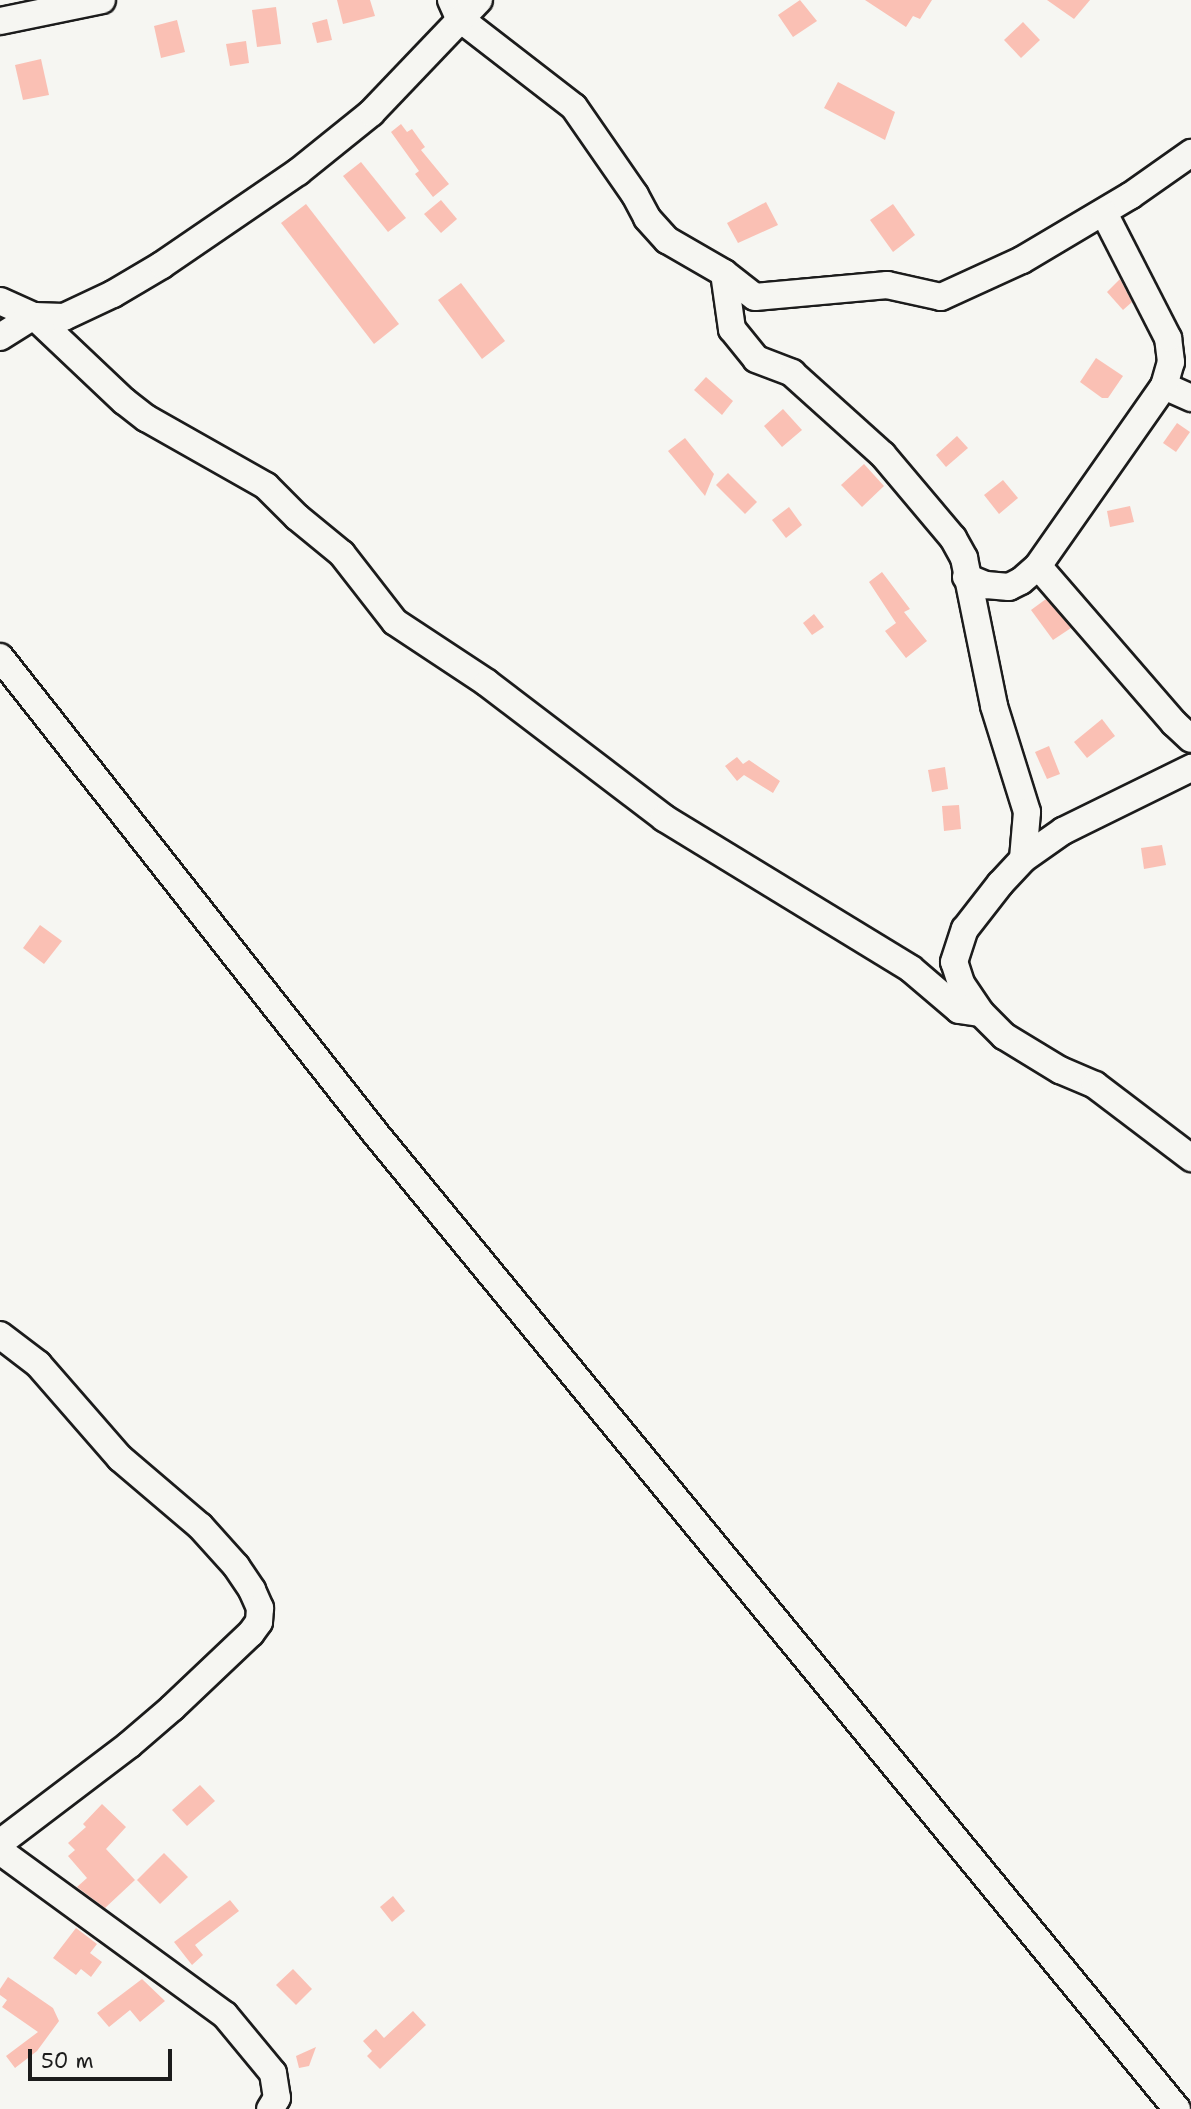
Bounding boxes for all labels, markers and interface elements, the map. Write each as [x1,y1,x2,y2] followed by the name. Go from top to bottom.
[32,2036,175,2080] scale bar
[41,2047,94,2075] text: 50 m

